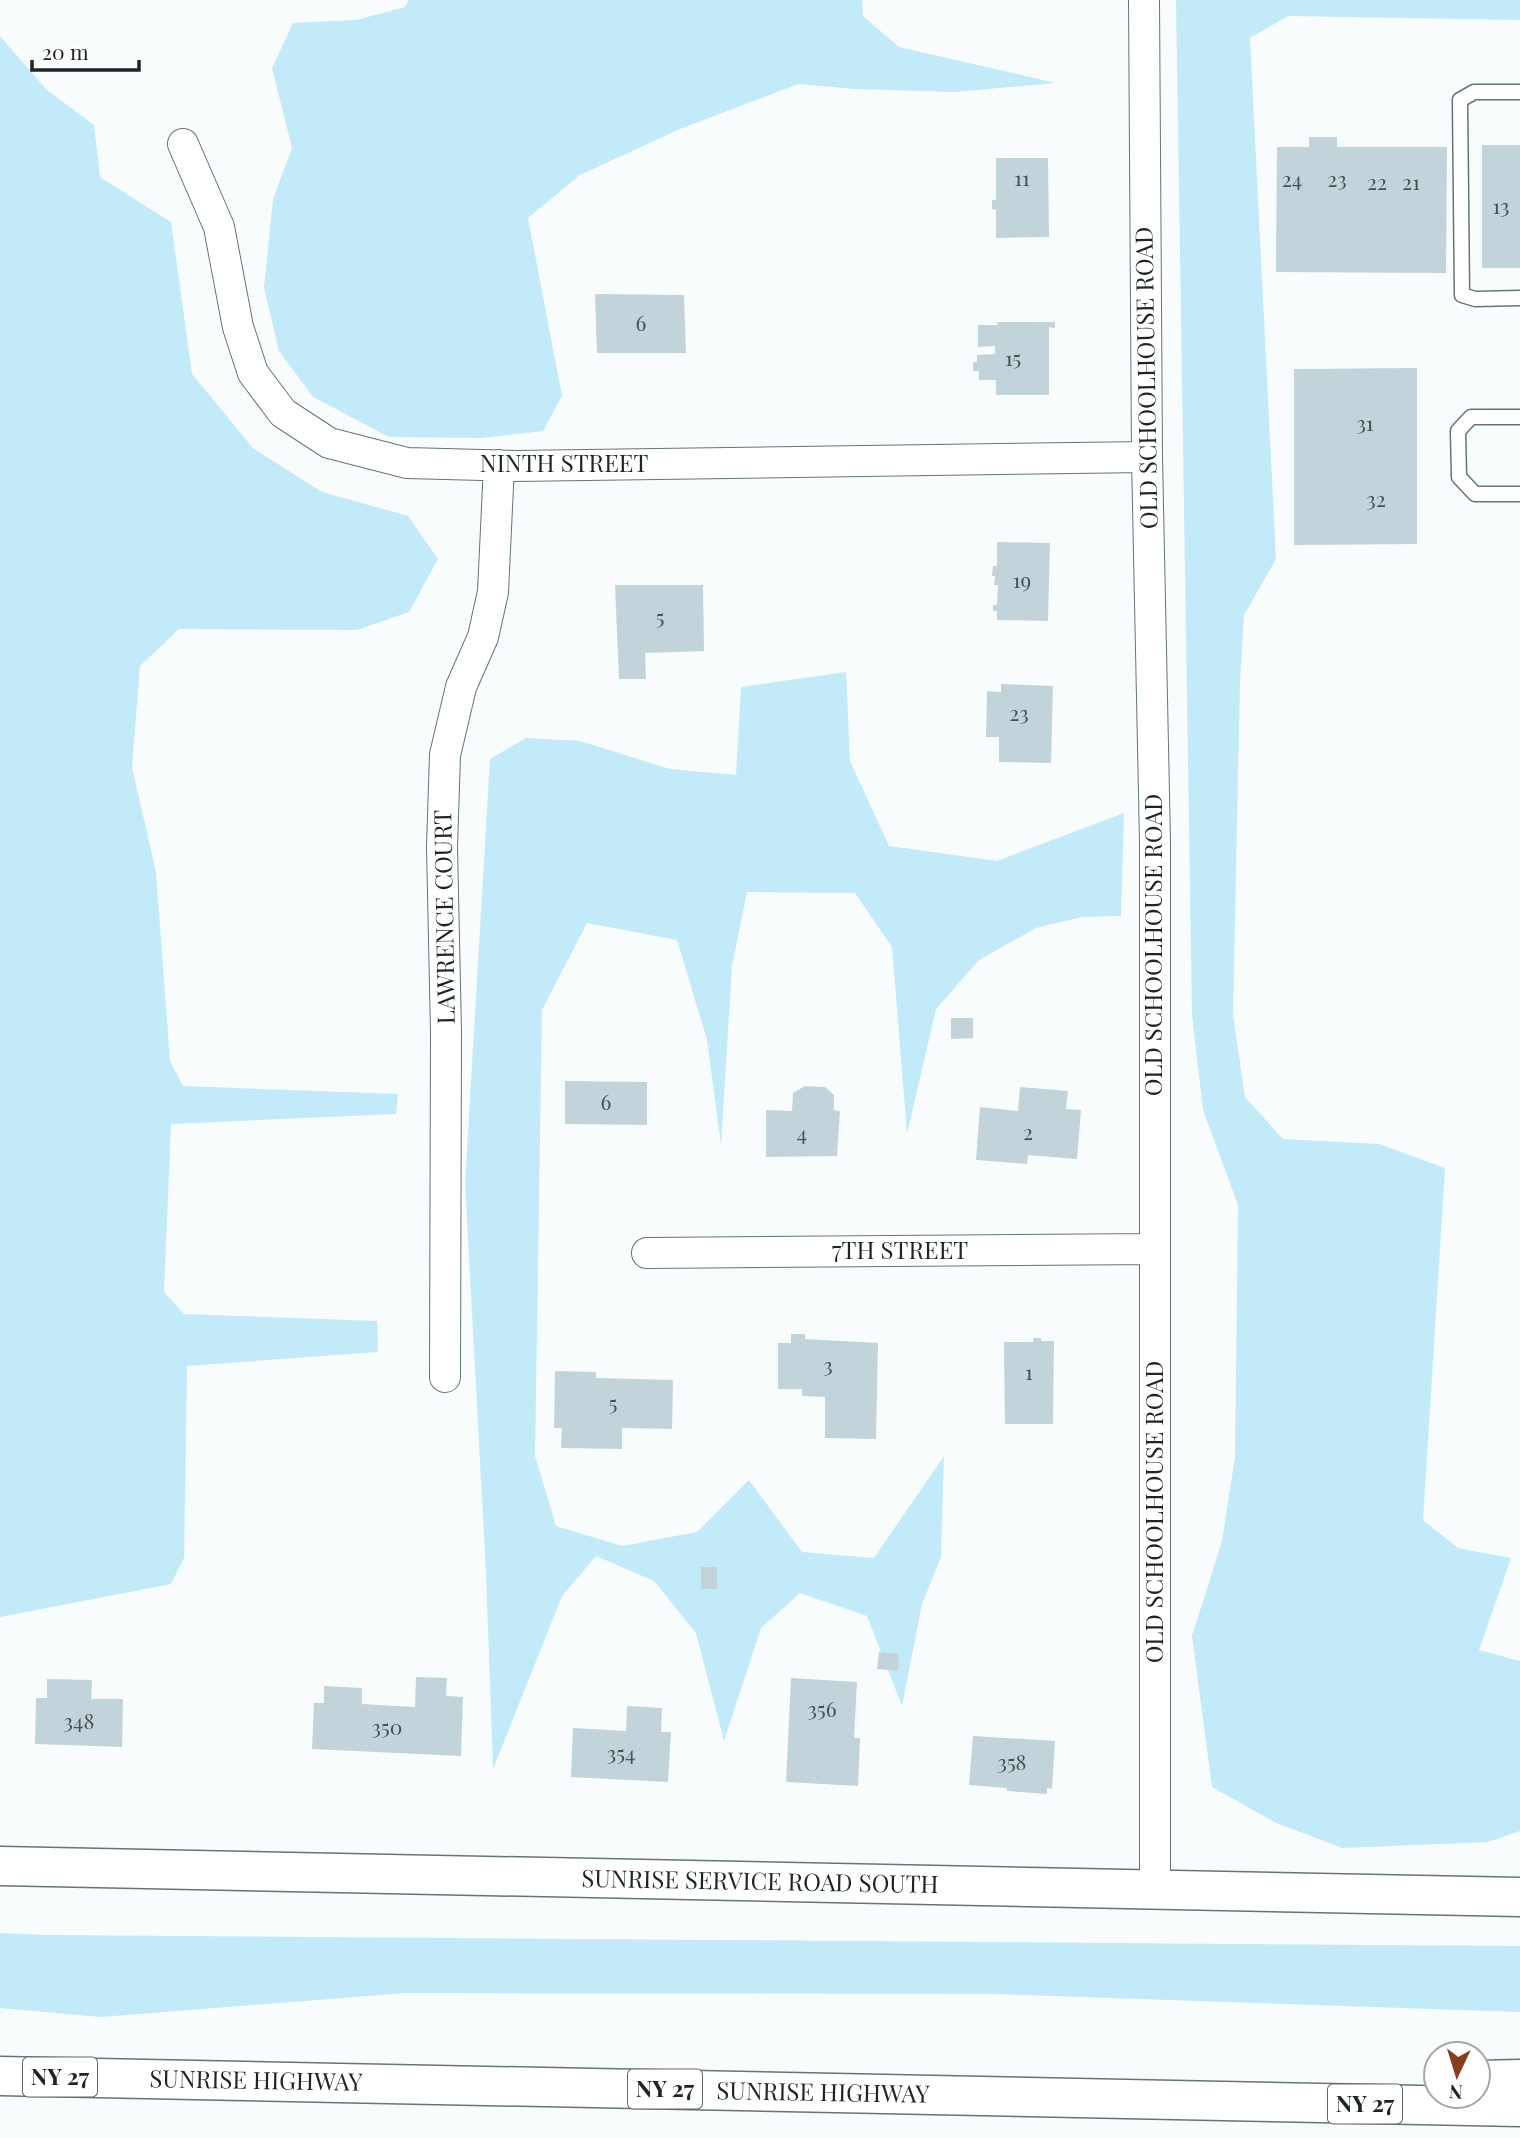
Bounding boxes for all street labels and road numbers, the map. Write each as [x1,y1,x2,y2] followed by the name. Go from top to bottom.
[1126,227,1164,530] street label: OLD SCHOOLHOUSE ROAD
[480,446,648,478] street label: NINTH STREET
[1136,794,1168,1096] street label: OLD SCHOOLHOUSE ROAD
[425,809,461,1025] street label: LAWRENCE COURT
[832,1233,968,1265] street label: 7TH STREET
[1137,1361,1169,1663] street label: OLD SCHOOLHOUSE ROAD
[581,1861,939,1899] street label: SUNRISE SERVICE ROAD SOUTH
[23,2058,97,2096] road number: NY 27
[149,2061,364,2097] street label: SUNRISE HIGHWAY
[628,2070,702,2108] road number: NY 27
[716,2073,931,2109] street label: SUNRISE HIGHWAY
[1328,2084,1402,2124] road number: NY 27

